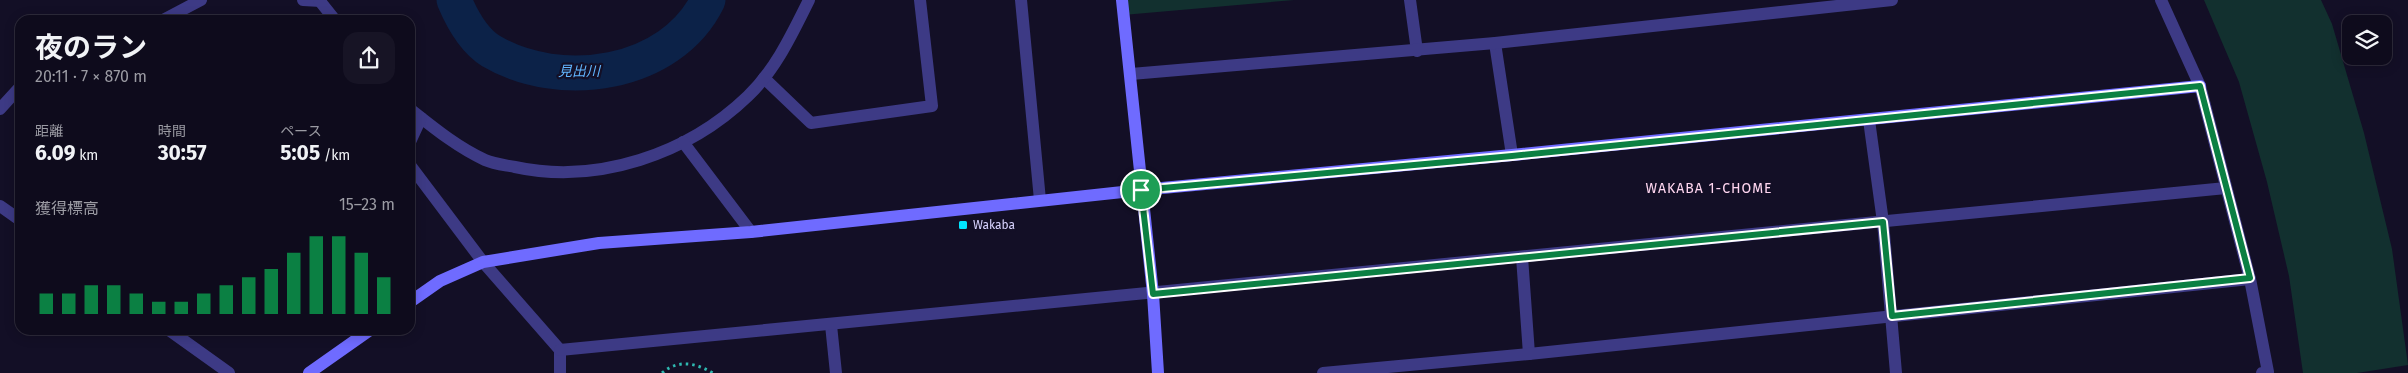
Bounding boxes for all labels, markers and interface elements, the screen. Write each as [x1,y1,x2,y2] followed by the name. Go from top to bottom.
[2342,15,2392,65] map controls
[2342,15,2392,65] button: layers
[35,31,147,64] text: 夜のラン
[343,32,395,84] button: share
[558,63,602,80] water label: 見出川
[35,67,147,86] text: 20:11 · 7 × 870 m
[35,123,63,140] text: 距離
[158,123,186,140] text: 時間
[280,123,322,140] text: ペース
[35,140,75,166] text: 6.09
[158,140,207,166] text: 30:57
[280,140,320,166] text: 5:05
[75,147,98,164] text: km
[320,147,350,164] text: /km
[1120,169,1162,211] pin
[1127,176,1155,204] icon: arrive
[1645,180,1773,197] district label: WAKABA 1-CHOME
[339,195,395,214] text: 15–23 m
[35,199,99,218] text: 獲得標高
[973,218,1015,232] place label: Wakaba
[957,219,969,231] marker: Wakaba

